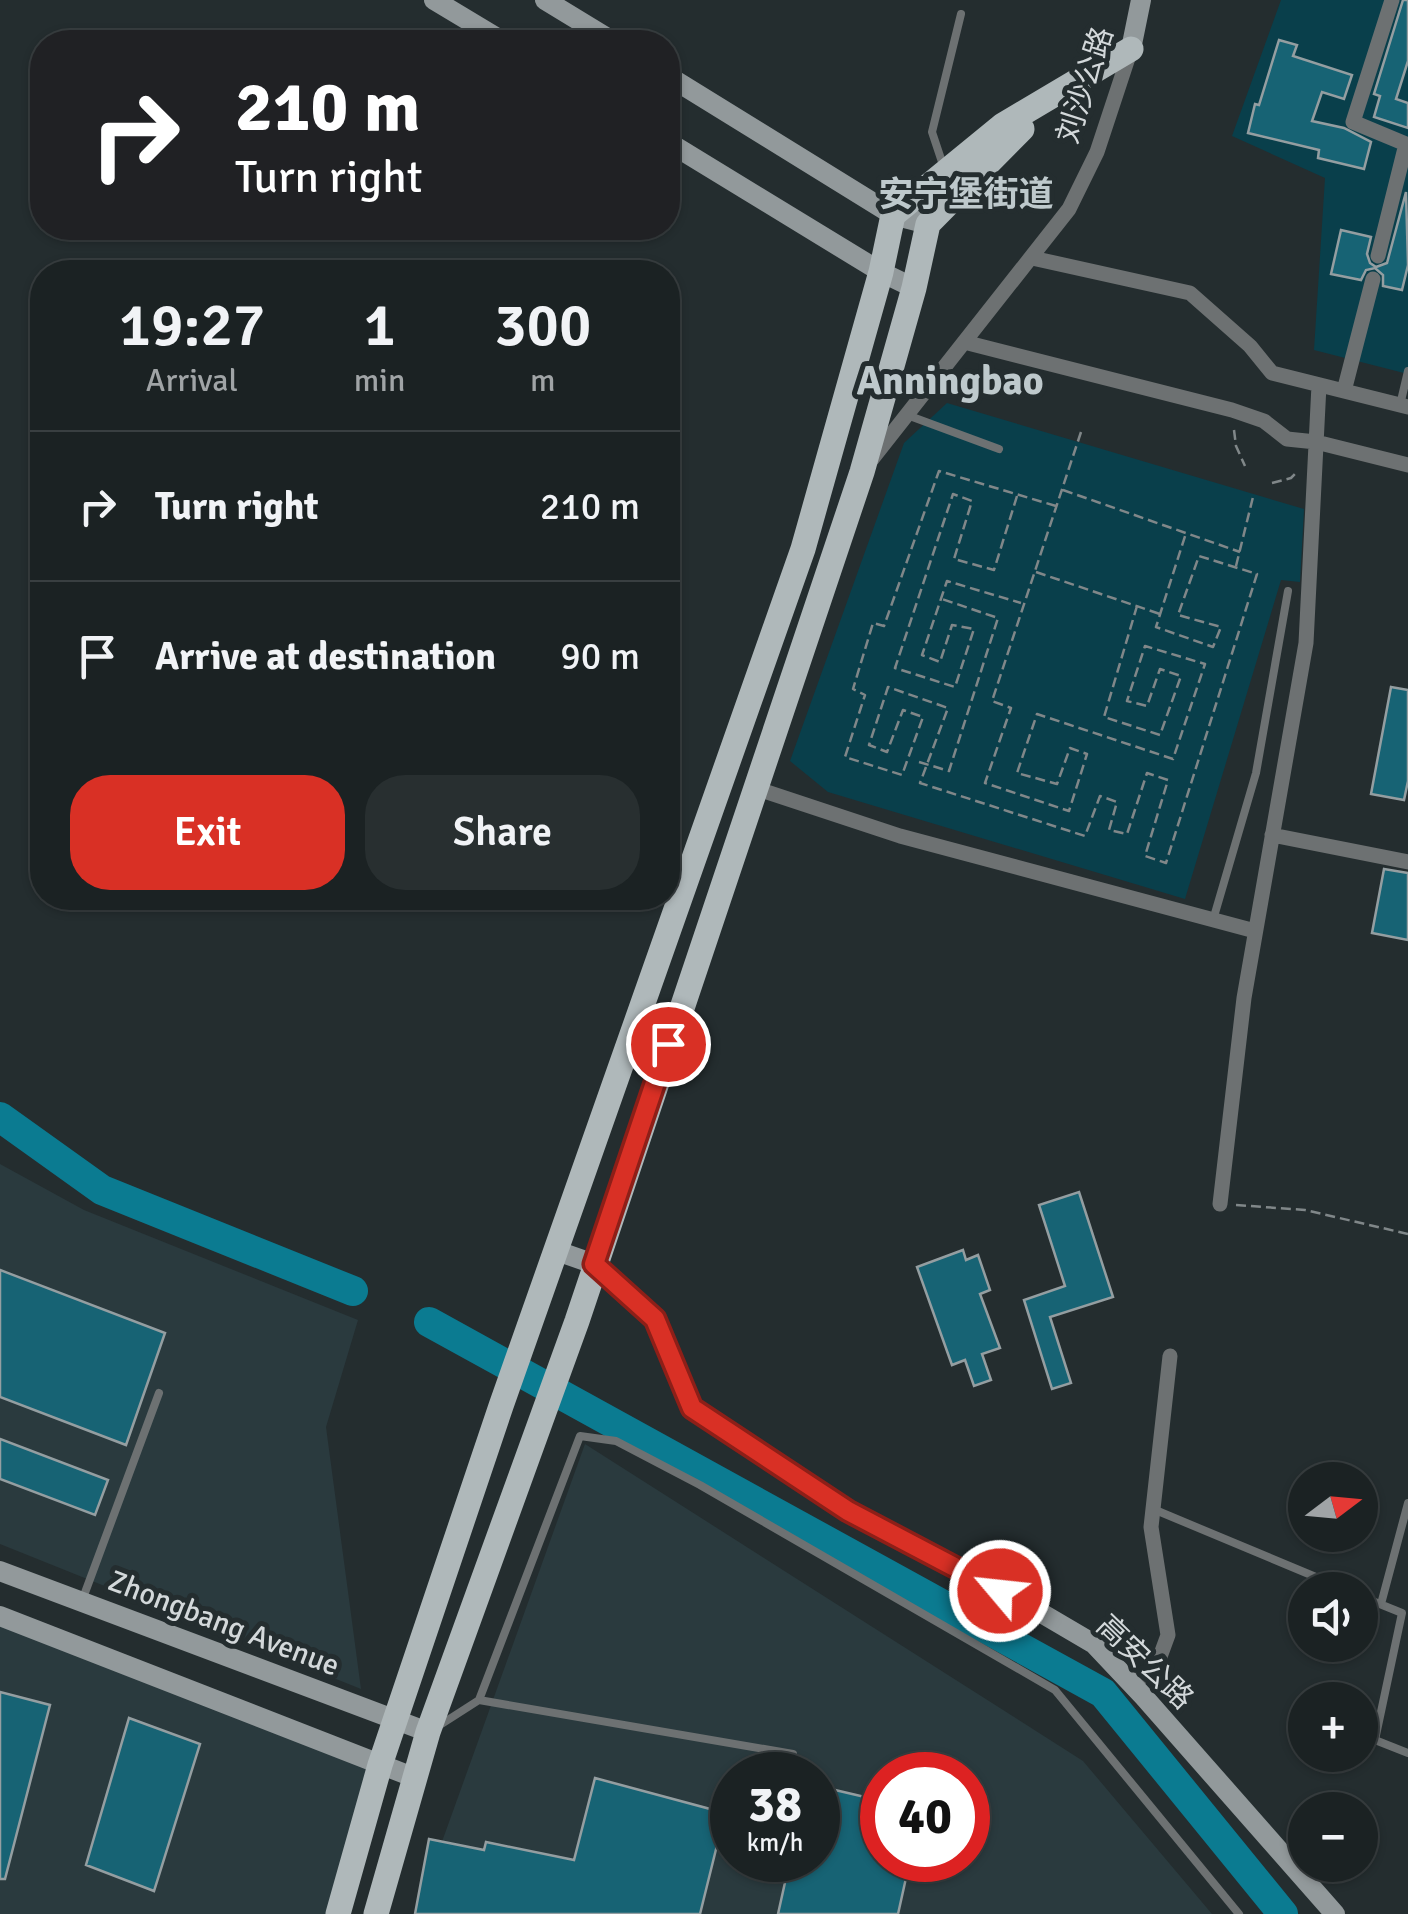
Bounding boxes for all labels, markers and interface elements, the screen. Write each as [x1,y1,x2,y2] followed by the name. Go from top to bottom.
[1049,22,1122,148] street label: 刘沙公路
[235,64,420,150] text: 210 m
[70,70,200,200] icon: right
[235,150,423,205] text: Turn right
[878,173,1054,216] district label: 安宁堡街道
[119,289,265,363] text: 19:27
[363,289,396,363] text: 1
[494,289,591,363] text: 300
[856,356,1044,406] district label: Anningbao
[146,361,238,400] text: Arrival
[354,361,405,400] text: min
[530,361,556,400] text: m
[70,479,125,534] icon: right
[155,483,319,530] text: Turn right
[540,483,640,530] text: 210 m
[70,629,125,684] icon: arrive
[155,633,496,680] text: Arrive at destination
[560,633,640,680] text: 90 m
[70,775,345,890] button: Exit
[365,775,640,890] button: Share
[626,1002,711,1087] pin
[641,1017,696,1072] icon: arrive
[1288,1462,1378,1552] north arrow
[1288,1462,1378,1882] map controls
[948,1539,1052,1643] position arrow
[103,1562,345,1685] street label: Zhongbang Avenue
[1288,1572,1378,1662] button: sound
[1089,1607,1201,1717] street label: 高安公路
[1288,1682,1378,1772] button: +
[860,1752,990,1882] speed limit sign: 40
[748,1774,802,1836] text: 38
[1288,1792,1378,1882] button: −
[747,1827,803,1858] text: km/h

